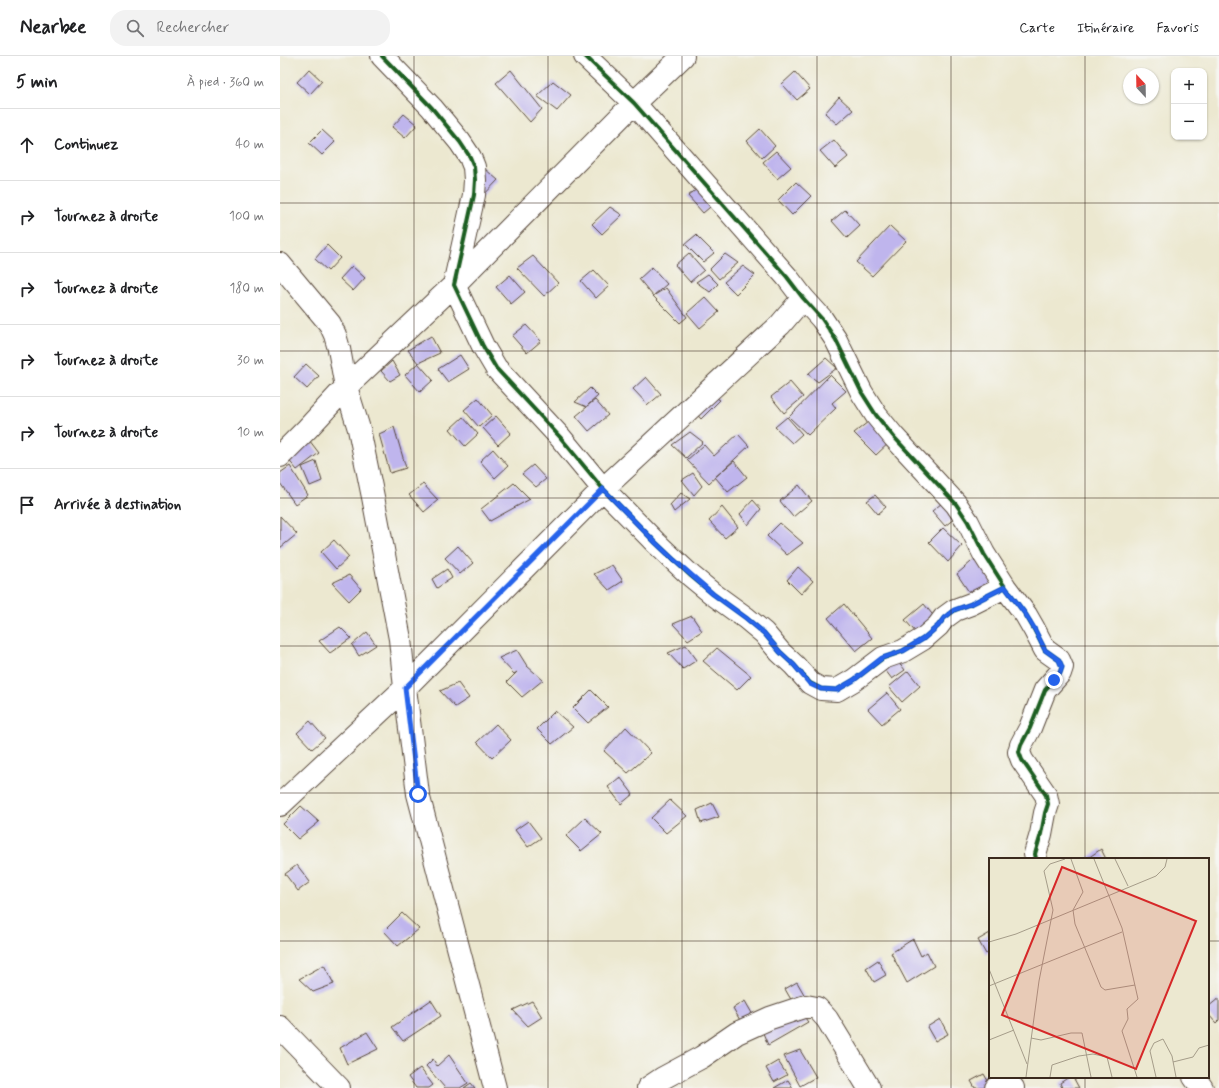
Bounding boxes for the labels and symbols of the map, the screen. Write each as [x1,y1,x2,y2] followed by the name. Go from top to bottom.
[1123,68,1159,104] north arrow
[1045,671,1063,689] route end
[409,785,427,803] route start
[989,858,1209,1078] inset map

